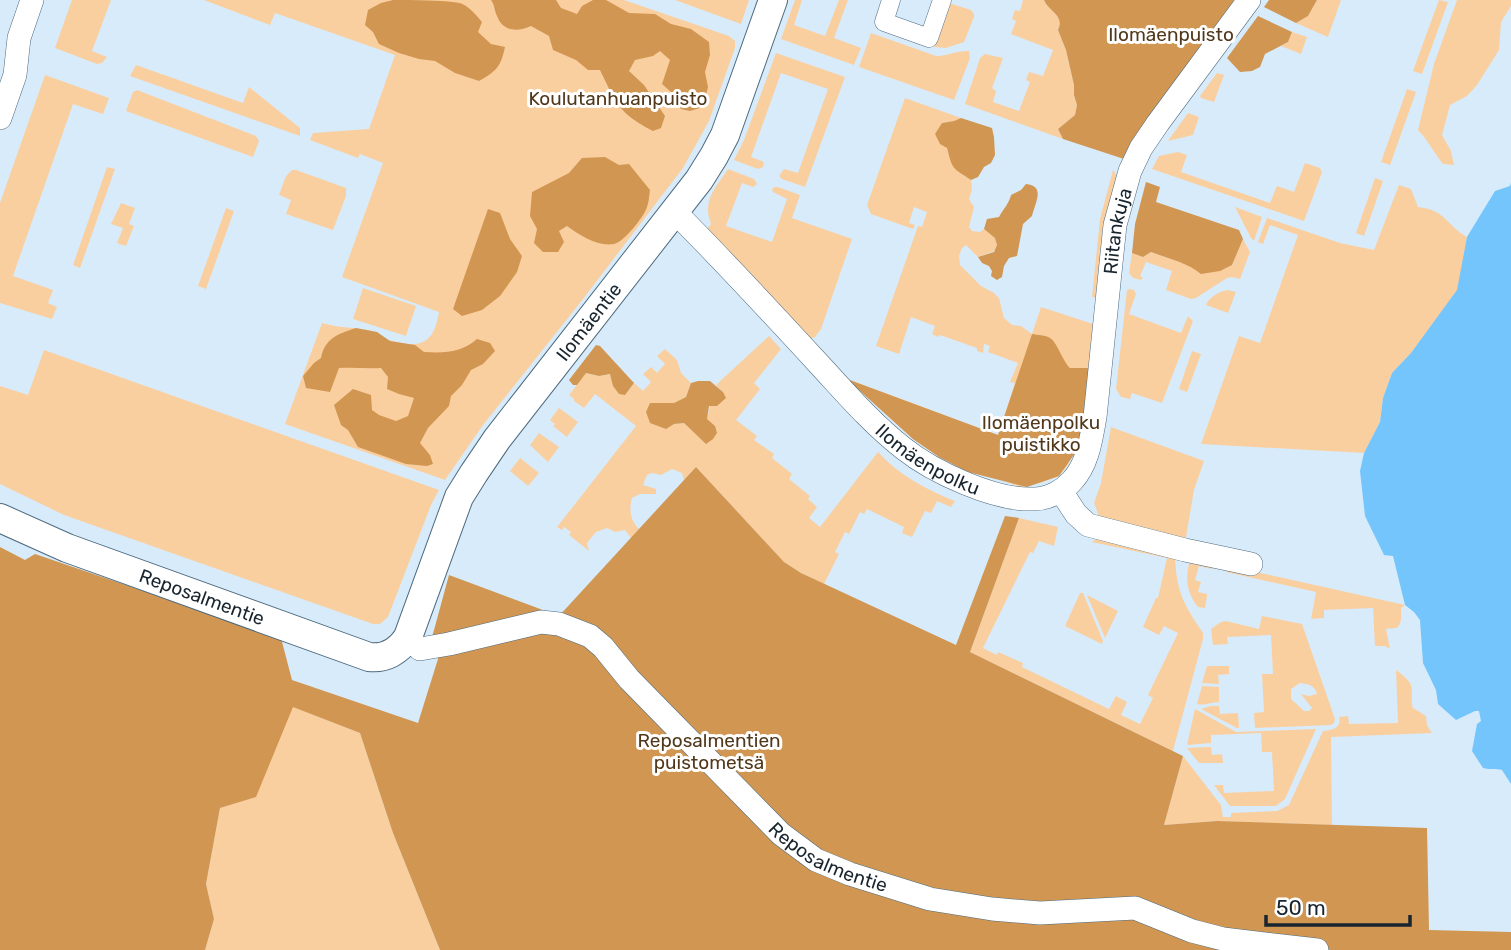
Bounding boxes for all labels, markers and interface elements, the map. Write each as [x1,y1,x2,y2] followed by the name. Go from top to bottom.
[1108,23,1234,46] park label: Ilomäenpuisto
[528,87,708,110] park label: Koulutanhuanpuisto
[1098,185,1136,275] street label: Riitankuja
[551,278,626,365] street label: Ilomäentie
[982,411,1100,456] park label: Ilomäenpolku puistikko
[871,419,983,499] street label: Ilomäenpolku
[136,564,268,630] street label: Reposalmentie
[637,729,781,774] park label: Reposalmentien puistometsä
[764,817,890,897] street label: Reposalmentie
[1266,884,1410,928] scale bar
[1276,895,1326,920] text: 50 m

